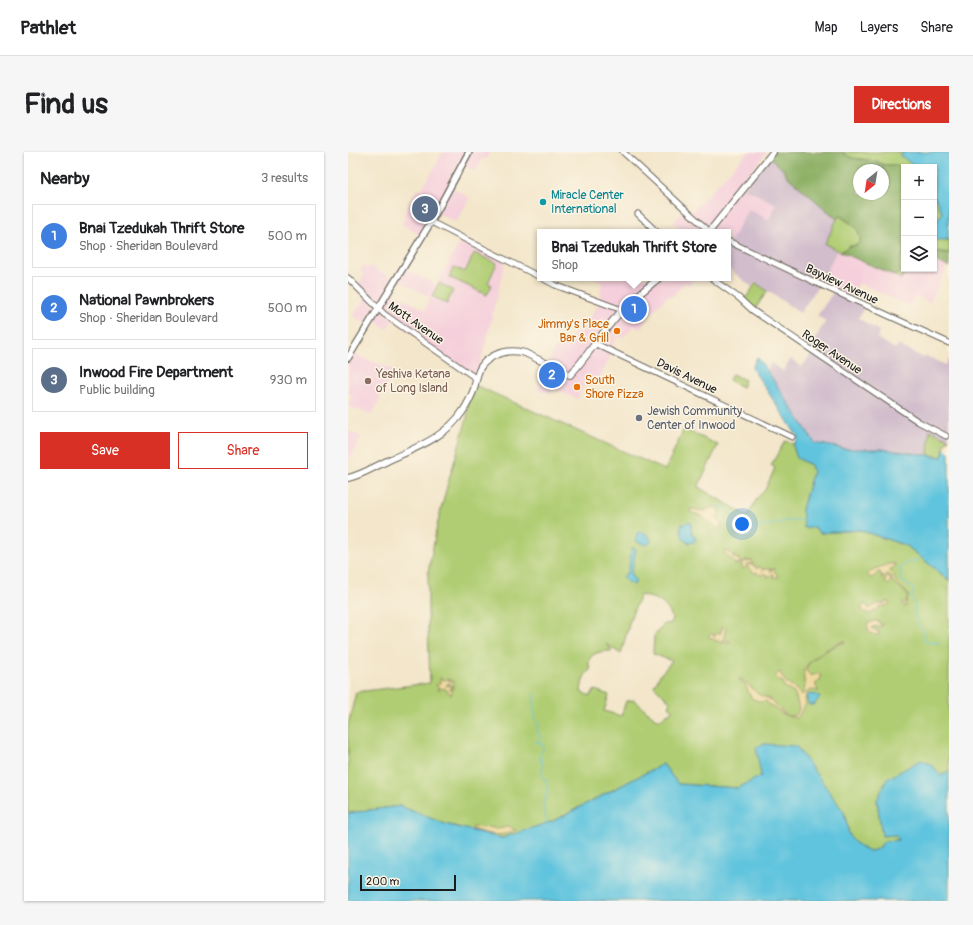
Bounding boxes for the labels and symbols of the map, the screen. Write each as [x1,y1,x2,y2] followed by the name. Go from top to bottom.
[853,164,889,200] north arrow
[551,188,625,217] place label: Miracle Center International
[412,194,438,224] pin: 3
[538,197,548,207] marker: Miracle Center International
[803,261,881,308] street label: Bayview Avenue
[621,294,647,324] pin: 1
[385,299,446,348] street label: Mott Avenue
[538,317,609,346] place label: Jimmy's Place Bar & Grill
[612,326,622,336] marker: Jimmy's Place Bar & Grill
[799,327,865,378] street label: Roger Avenue
[654,355,720,398] street label: Davis Avenue
[539,360,565,390] pin: 2
[375,367,451,396] place label: Yeshiva Ketana of Long Island
[585,373,644,402] place label: South Shore Pizza
[363,376,373,386] marker: Yeshiva Ketana of Long Island
[572,382,582,392] marker: South Shore Pizza
[647,404,742,433] place label: Jewish Community Center of Inwood
[634,413,644,423] marker: Jewish Community Center of Inwood
[732,514,752,534] your location
[360,873,456,892] scale bar

